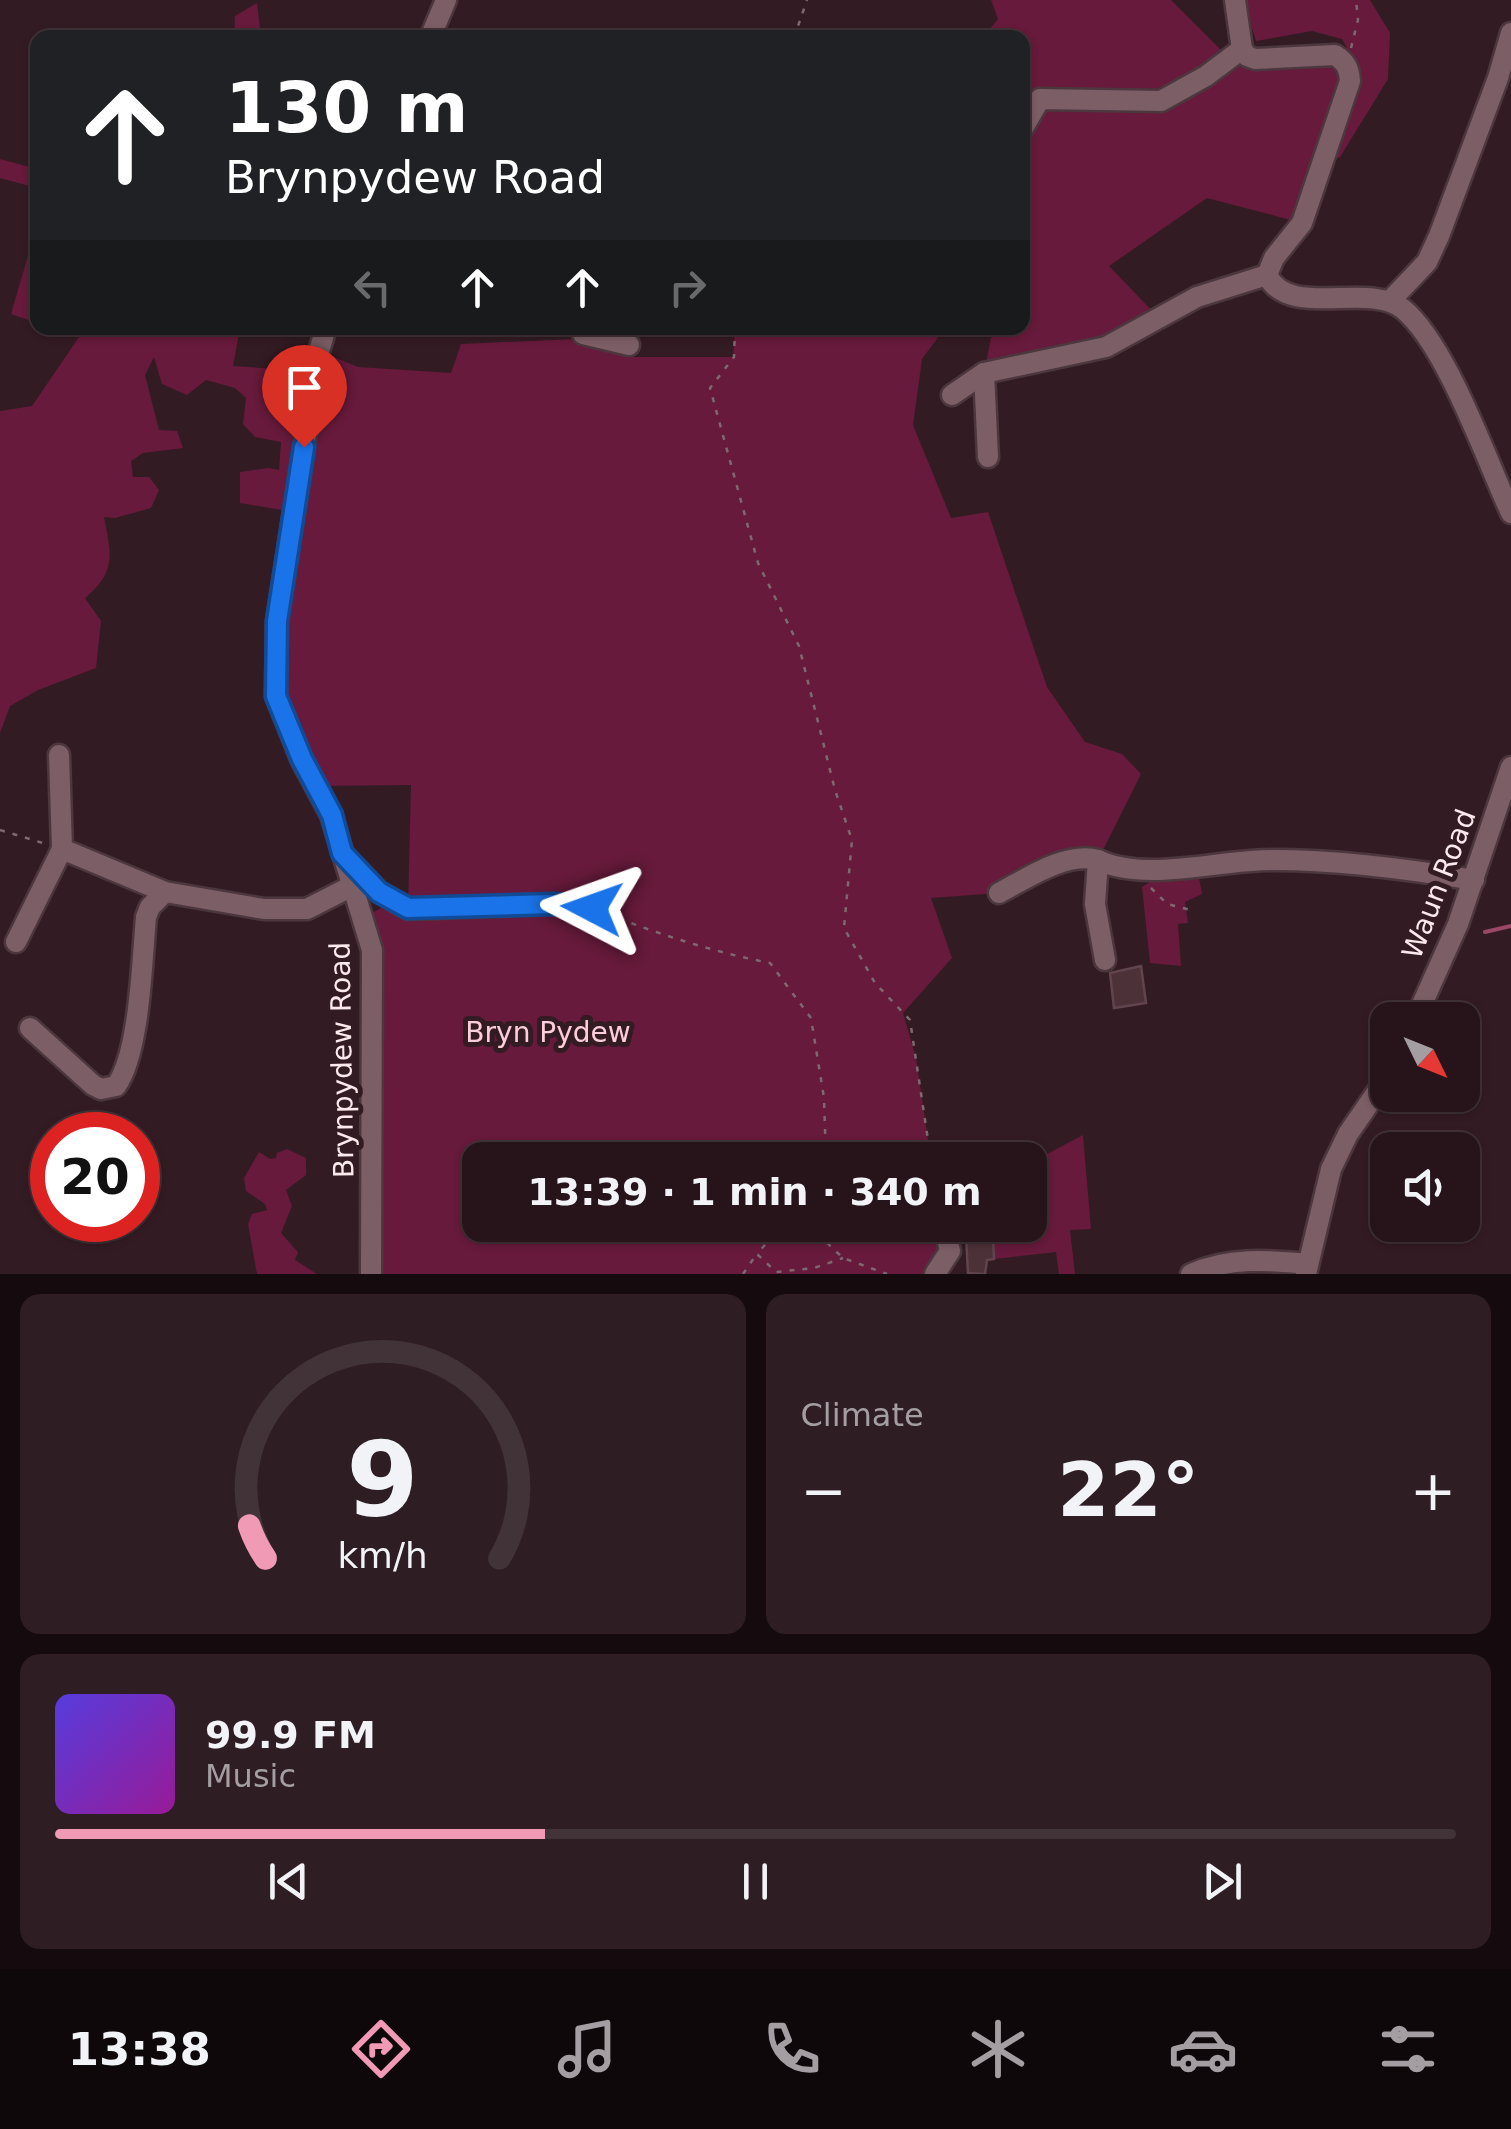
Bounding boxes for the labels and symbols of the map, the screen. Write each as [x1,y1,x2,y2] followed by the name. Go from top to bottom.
[262,345,347,448] pin
[1395,804,1483,964] street label: Waun Road
[540,856,644,960] position arrow
[323,942,361,1178] street label: Brynpydew Road
[1370,1002,1480,1112] north arrow
[465,1016,631,1049] park label: Bryn Pydew
[30,1112,160,1242] speed limit sign: 20

